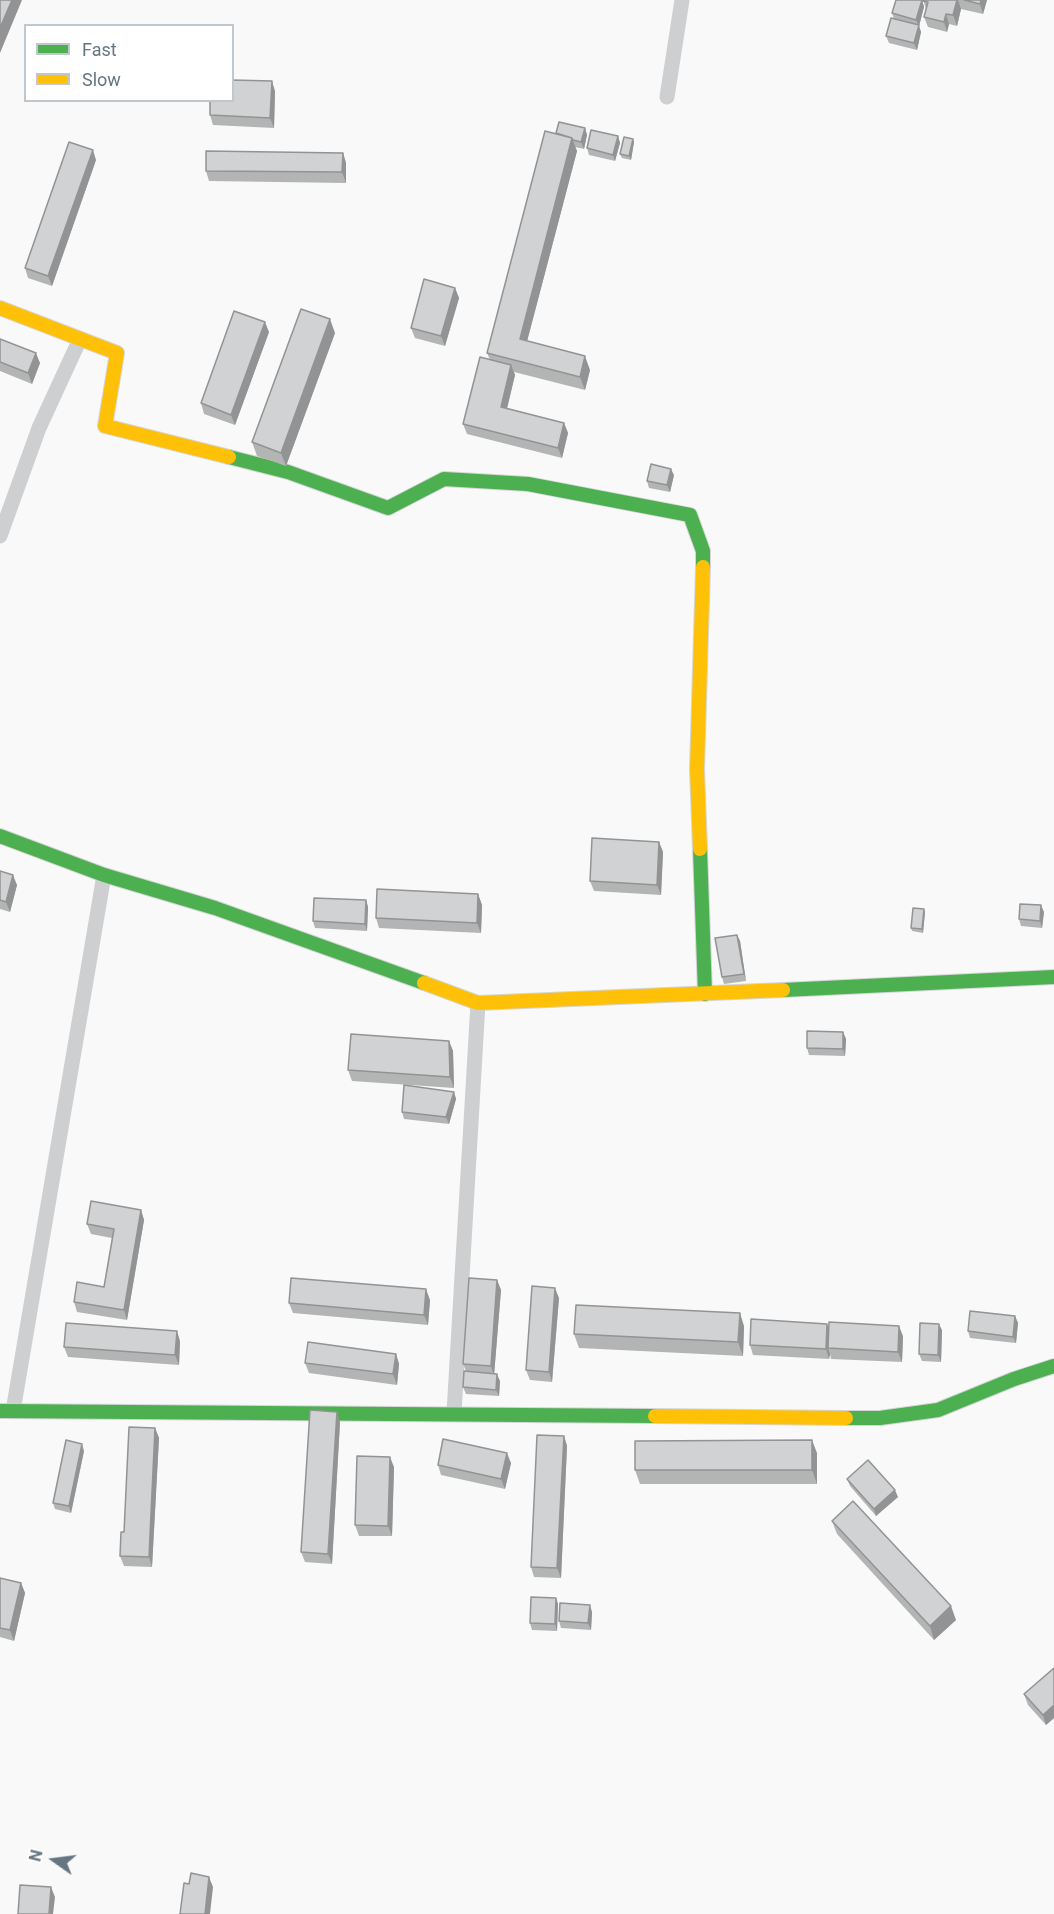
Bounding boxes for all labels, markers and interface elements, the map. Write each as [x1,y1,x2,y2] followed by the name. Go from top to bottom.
[24,24,234,102] legend
[82,39,117,60] text: Fast
[82,69,121,90] text: Slow
[24,1830,84,1890] north arrow
[25,1848,47,1863] text: N

